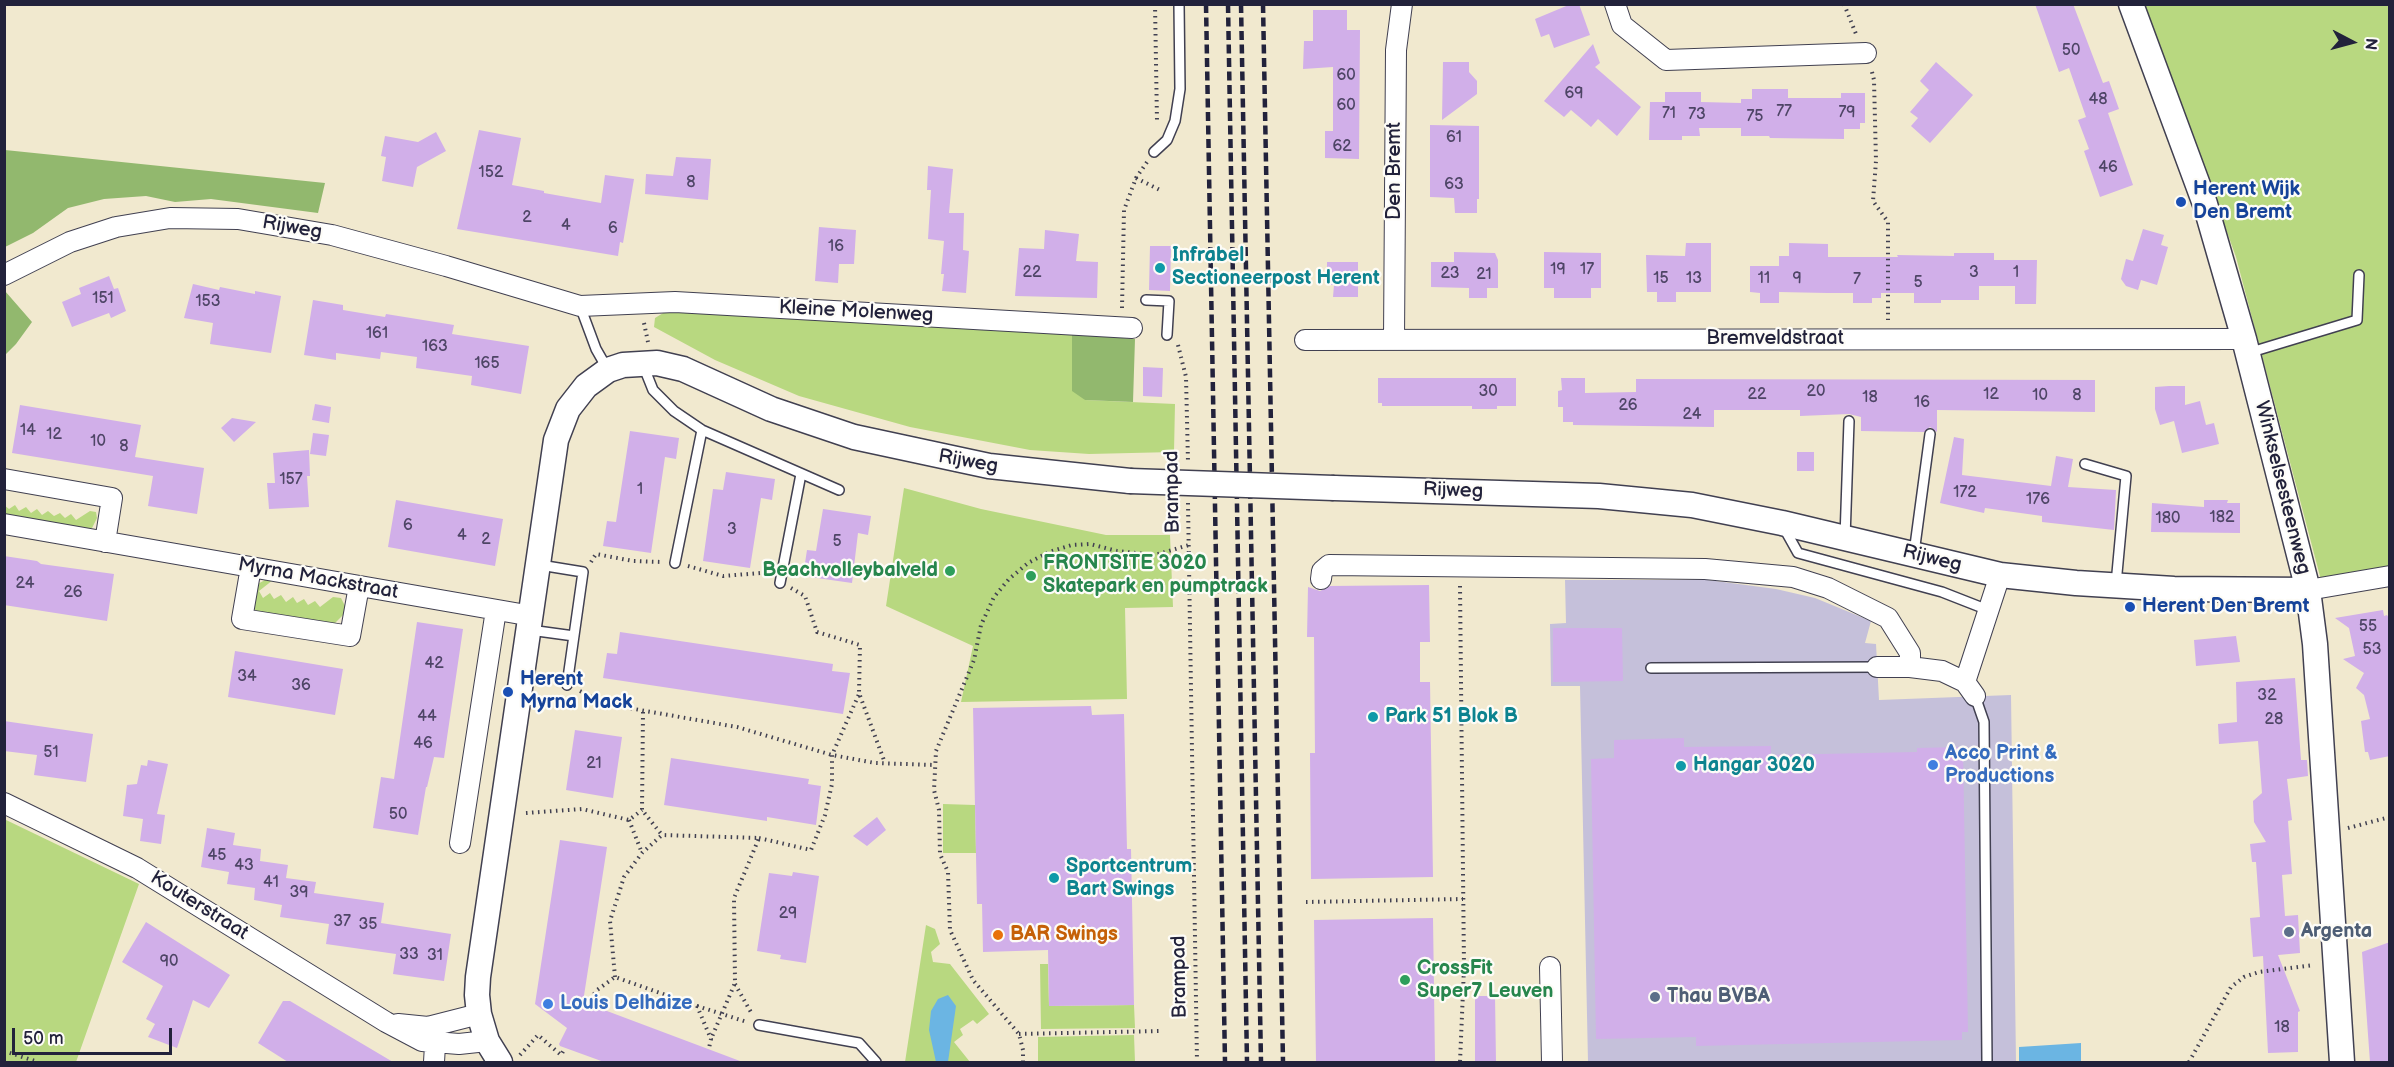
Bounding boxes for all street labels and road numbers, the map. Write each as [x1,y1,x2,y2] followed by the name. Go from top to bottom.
[1383,122,1407,220] street label: Den Bremt
[260,211,324,245] street label: Rijweg
[778,296,934,328] street label: Kleine Molenweg
[1706,327,1844,351] street label: Bremveldstraat
[2249,399,2315,577] street label: Winkselsesteenweg
[936,445,1000,479] street label: Rijweg
[1160,450,1186,534] street label: Brampad
[1422,478,1484,504] street label: Rijweg
[1900,540,1964,578] street label: Rijweg
[236,553,400,605] street label: Myrna Mackstraat
[145,866,253,946] street label: Kouterstraat
[1167,935,1193,1019] street label: Brampad

